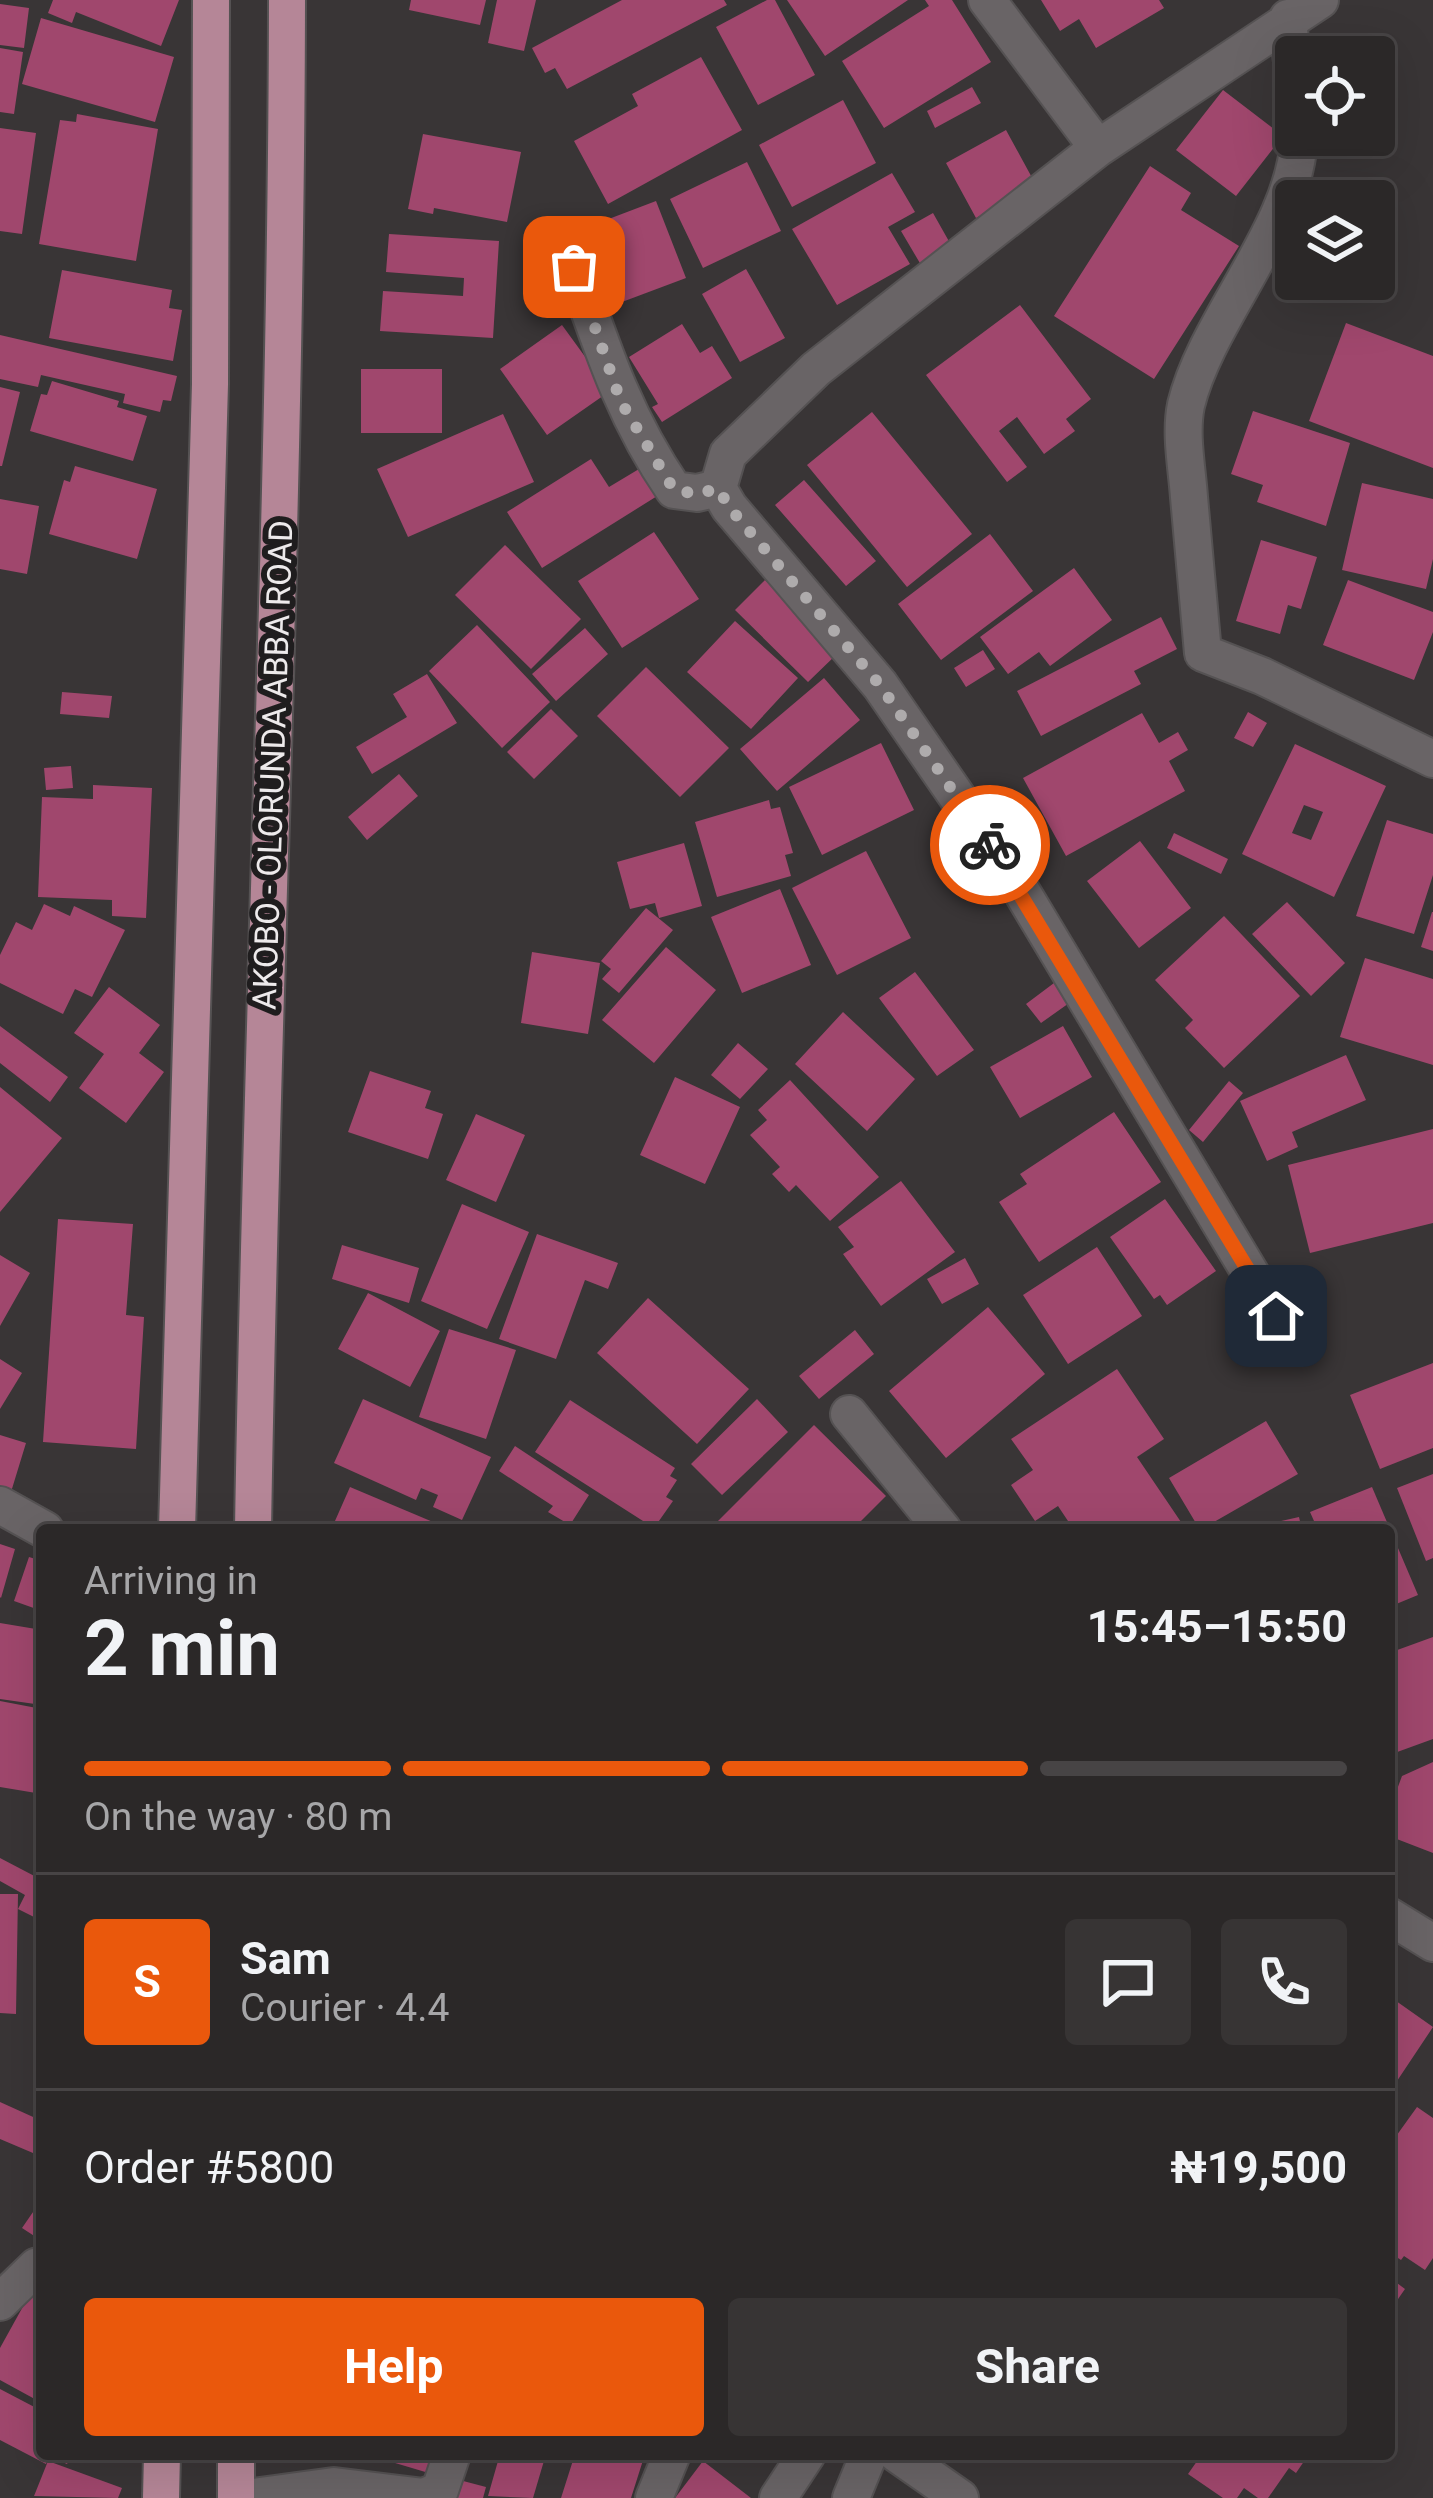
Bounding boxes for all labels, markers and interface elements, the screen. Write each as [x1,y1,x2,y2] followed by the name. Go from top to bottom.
[1275,36,1395,300] map controls
[1275,36,1395,156] button: locate
[1275,180,1395,300] button: layers
[523,216,625,318] pin
[541,234,607,300] icon: bag
[244,520,301,1010] street label: AKOBO - OLORUNDA ABBA ROAD
[930,785,1050,905] courier
[957,812,1023,878] icon: bike
[1225,1265,1327,1367] pin
[1243,1283,1309,1349] icon: home
[84,1558,258,1604] text: Arriving in
[1087,1600,1347,1653] text: 15:45–15:50
[84,1603,280,1694] text: 2 min
[84,1794,393,1840] text: On the way · 80 m
[1065,1919,1191,2045] button: chat
[1221,1919,1347,2045] button: phone
[240,1932,331,1985] text: Sam
[133,1955,161,2008] text: S
[240,1985,449,2031] text: Courier · 4.4
[84,2141,334,2194] text: Order #5800
[1170,2141,1347,2194] text: ₦19,500
[84,2298,704,2436] button: Help
[728,2298,1347,2436] button: Share

